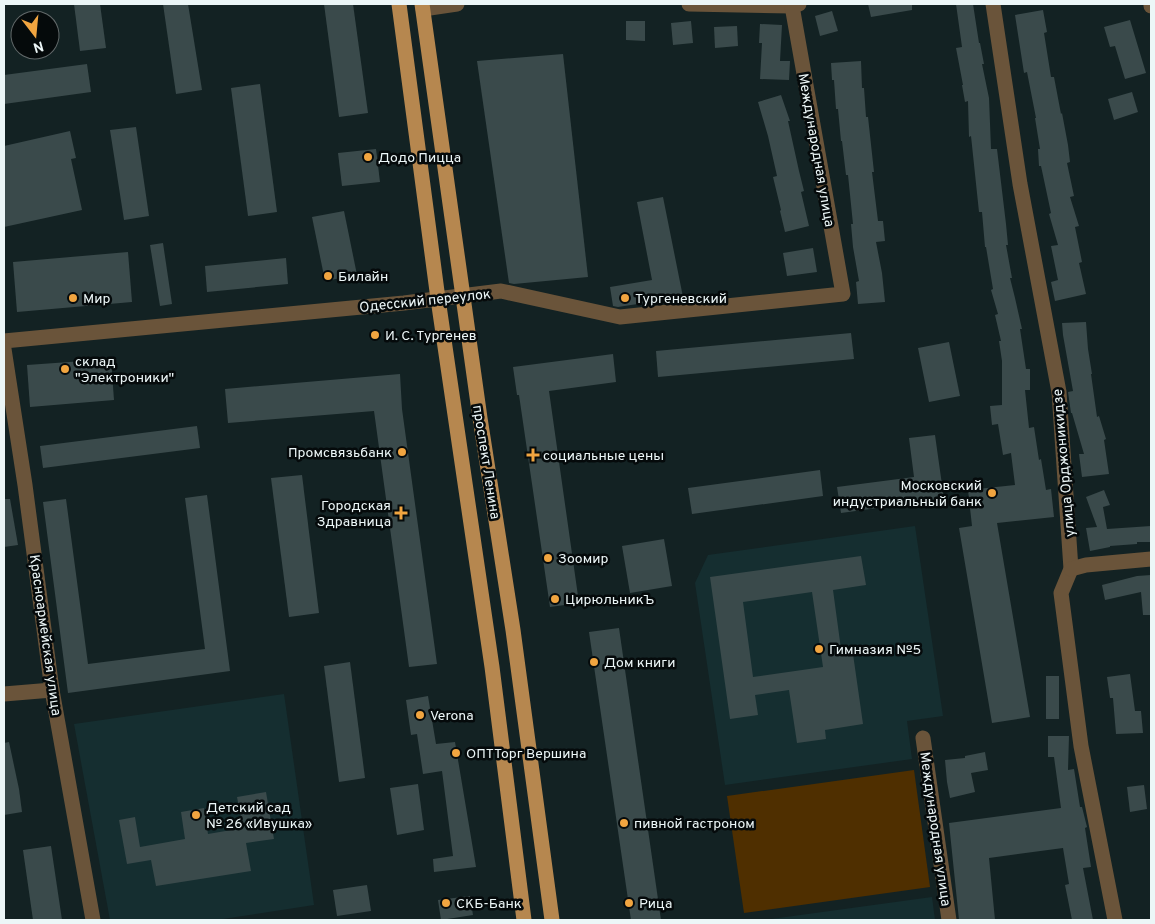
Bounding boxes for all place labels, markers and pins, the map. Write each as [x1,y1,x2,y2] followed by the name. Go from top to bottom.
[378,150,461,167] place label: Додо Пицца
[362,151,374,163] marker: Додо Пицца
[338,269,388,286] place label: Билайн
[322,270,334,282] marker: Билайн
[83,291,111,308] place label: Мир
[635,291,727,308] place label: Тургеневский
[67,292,79,304] marker: Мир
[619,292,631,304] marker: Тургеневский
[385,328,477,345] place label: И. С. Тургенев
[369,329,381,341] marker: И. С. Тургенев
[75,354,174,387] place label: склад "Электроники"
[59,363,71,375] marker: склад "Электроники"
[288,445,392,462] place label: Промсвязьбанк
[396,446,408,458] marker: Промсвязьбанк
[543,448,664,465] place label: социальные цены
[527,449,539,461] marker: социальные цены
[833,478,982,511] place label: Московский индустриальный банк
[986,487,998,499] marker: Московский индустриальный банк
[317,498,391,531] place label: Городская Здравница
[395,507,407,519] marker: Городская Здравница
[558,551,608,568] place label: Зоомир
[542,552,554,564] marker: Зоомир
[565,592,654,609] place label: ЦирюльникЪ
[549,593,561,605] marker: ЦирюльникЪ
[829,642,921,659] place label: Гимназия №5
[813,643,825,655] marker: Гимназия №5
[604,655,676,672] place label: Дом книги
[588,656,600,668] marker: Дом книги
[430,708,474,725] place label: Verona
[414,709,426,721] marker: Verona
[466,746,586,763] place label: ОПТТорг Вершина
[450,747,462,759] marker: ОПТТорг Вершина
[206,800,312,833] place label: Детский сад № 26 «Ивушка»
[190,809,202,821] marker: Детский сад № 26 «Ивушка»
[634,816,755,833] place label: пивной гастроном
[618,817,630,829] marker: пивной гастроном
[456,896,522,913] place label: СКБ-Банк
[639,896,672,913] place label: Рица
[440,897,452,909] marker: СКБ-Банк
[623,897,635,909] marker: Рица

